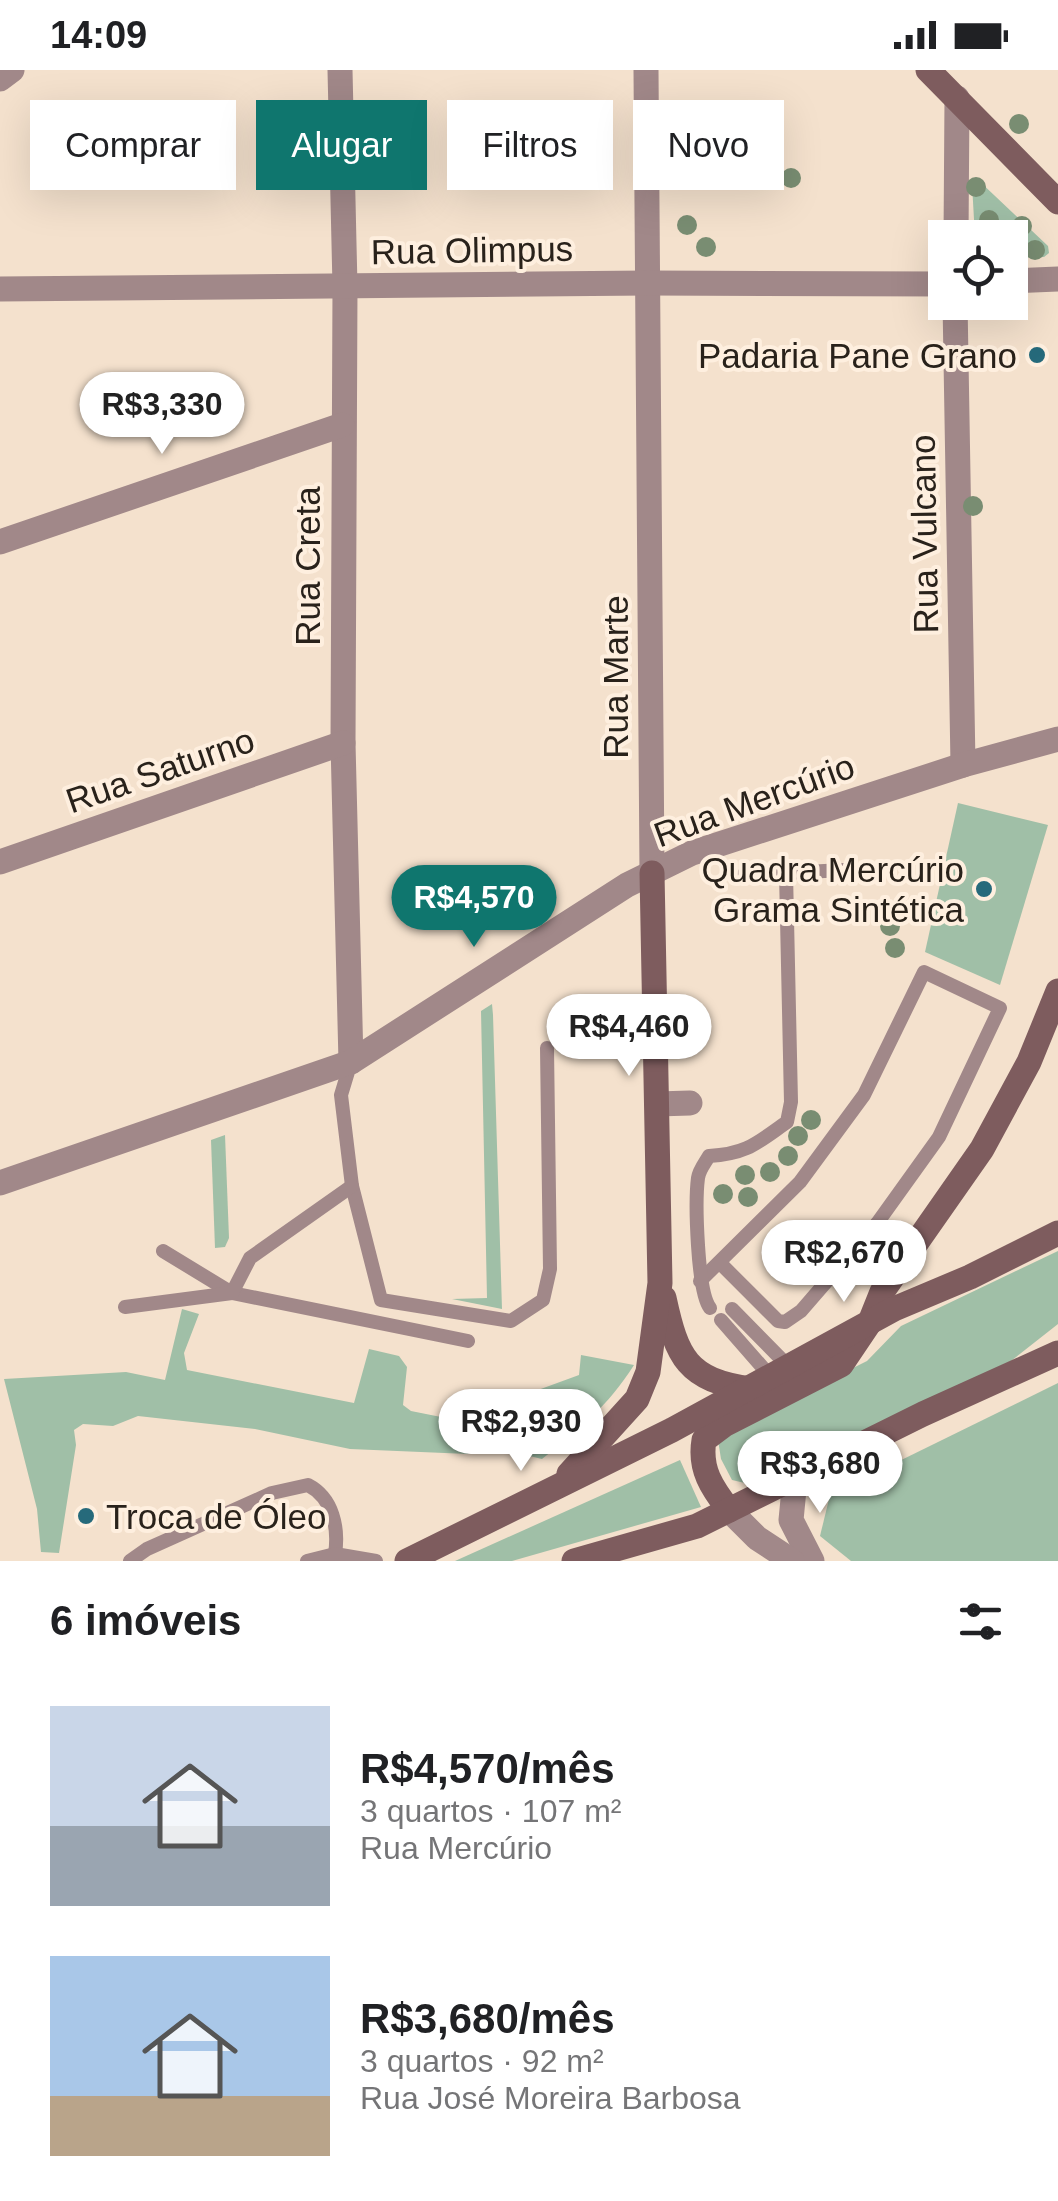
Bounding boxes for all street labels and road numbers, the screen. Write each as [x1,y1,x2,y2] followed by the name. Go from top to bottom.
[371,229,573,271] street label: Rua Olimpus
[903,434,945,634] street label: Rua Vulcano
[288,486,327,646] street label: Rua Creta
[596,595,635,759] street label: Rua Marte
[61,720,259,820] street label: Rua Saturno
[649,746,859,854] street label: Rua Mercúrio

